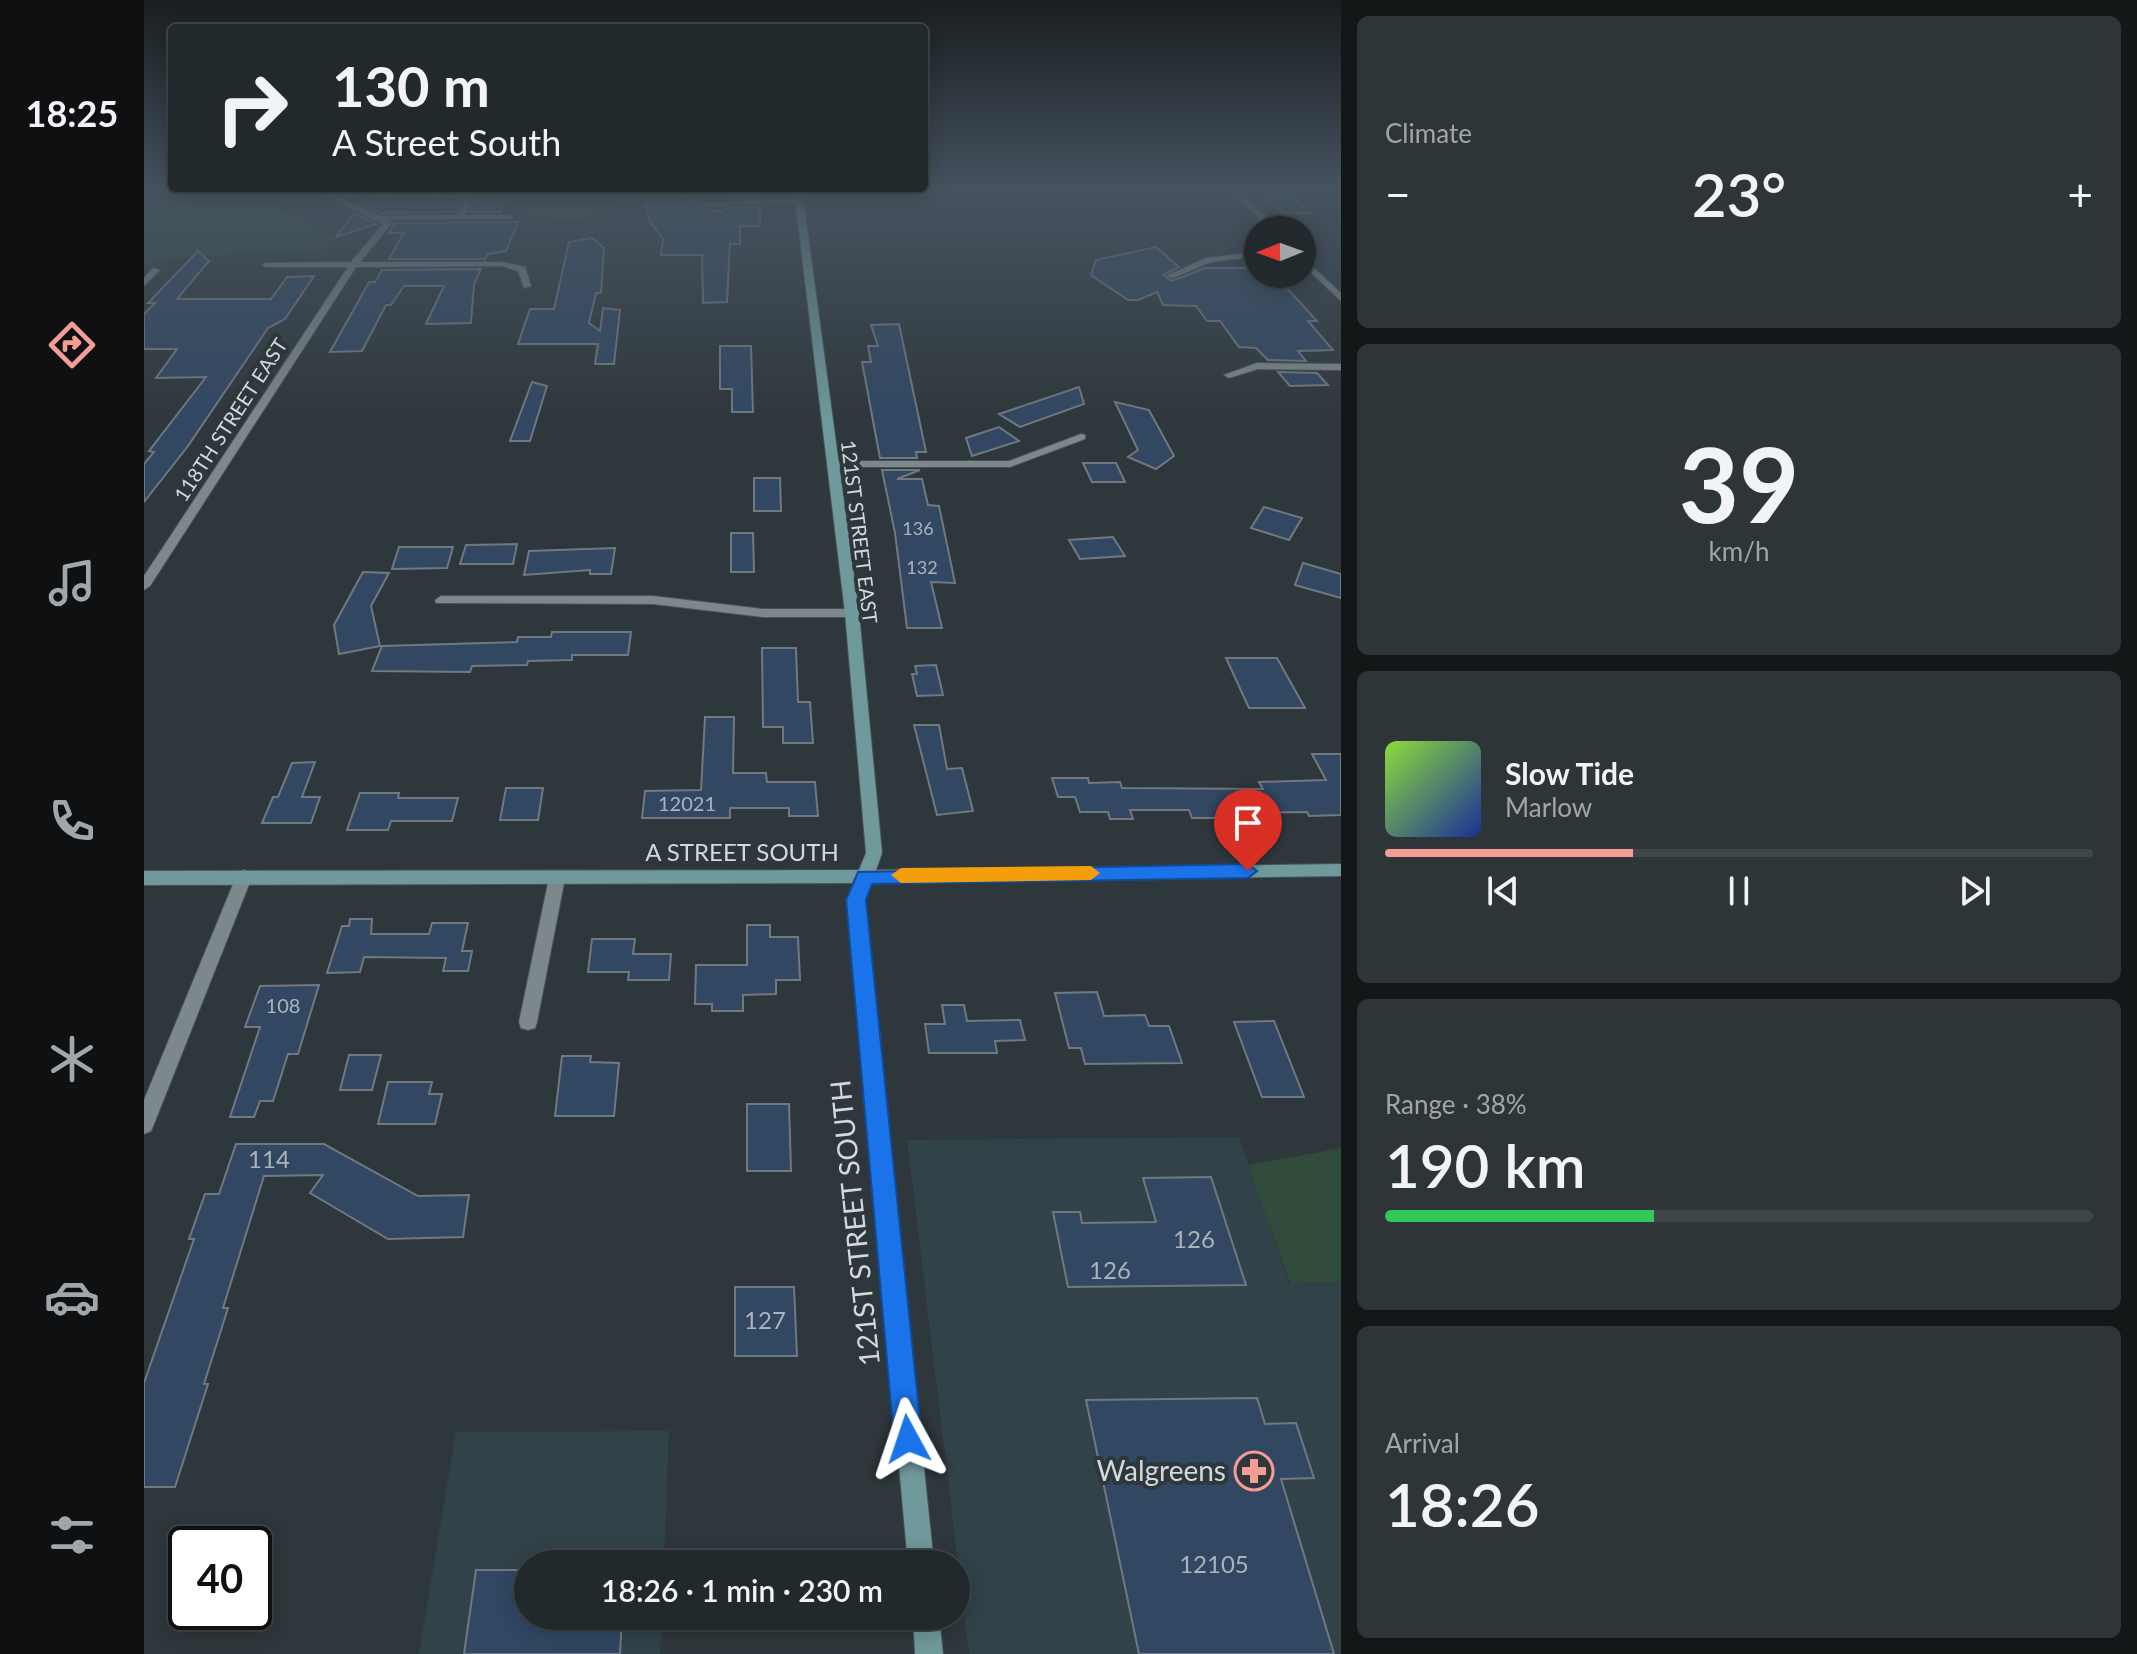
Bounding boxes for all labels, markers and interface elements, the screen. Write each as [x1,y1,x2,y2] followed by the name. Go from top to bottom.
[332,52,490,119] text: 130 m
[200,56,304,160] icon: right
[26,91,118,135] text: 18:25
[1385,117,1472,149] text: Climate
[332,120,561,164] text: A Street South
[1692,158,1786,230] text: 23°
[1385,168,1411,220] text: −
[2067,168,2093,220] text: +
[1244,216,1316,288] north arrow
[1244,216,1316,288] map controls
[44,317,100,373] icon: directions
[169,333,292,505] street label: 118TH STREET EAST
[1679,420,1799,545] text: 39
[837,439,883,625] street label: 121ST STREET EAST
[902,517,934,539] house number: 136
[1709,535,1769,567] text: km/h
[44,555,100,611] icon: music
[906,556,938,578] house number: 132
[1505,755,1634,791] text: Slow Tide
[1214,789,1282,871] pin
[658,791,716,815] house number: 12021
[1505,791,1592,823] text: Marlow
[44,793,100,849] icon: phone
[1226,801,1270,845] icon: arrive
[645,837,839,866] street label: A STREET SOUTH
[1481,869,1525,913] icon: previous
[1717,869,1761,913] icon: pause
[1953,869,1997,913] icon: next
[266,993,300,1017] house number: 108
[44,1031,100,1087] icon: climate
[822,1078,886,1368] street label: 121ST STREET SOUTH
[1385,1088,1527,1120] text: Range · 38%
[1385,1129,1586,1201] text: 190 km
[248,1144,290,1173] house number: 114
[1173,1224,1215,1253] house number: 126
[1089,1255,1131,1284] house number: 126
[44,1269,100,1325] icon: car
[744,1305,786,1334] house number: 127
[866,1397,950,1481] position arrow
[1385,1427,1460,1459] text: Arrival
[1233,1450,1275,1492] pharmacy icon: Walgreens
[1097,1453,1226,1487] place label: Walgreens
[1385,1468,1539,1540] text: 18:26
[44,1507,100,1563] icon: filters
[168,1526,272,1630] speed limit sign: 40
[1179,1549,1249,1578] house number: 12105
[601,1572,883,1608] text: 18:26 · 1 min · 230 m

